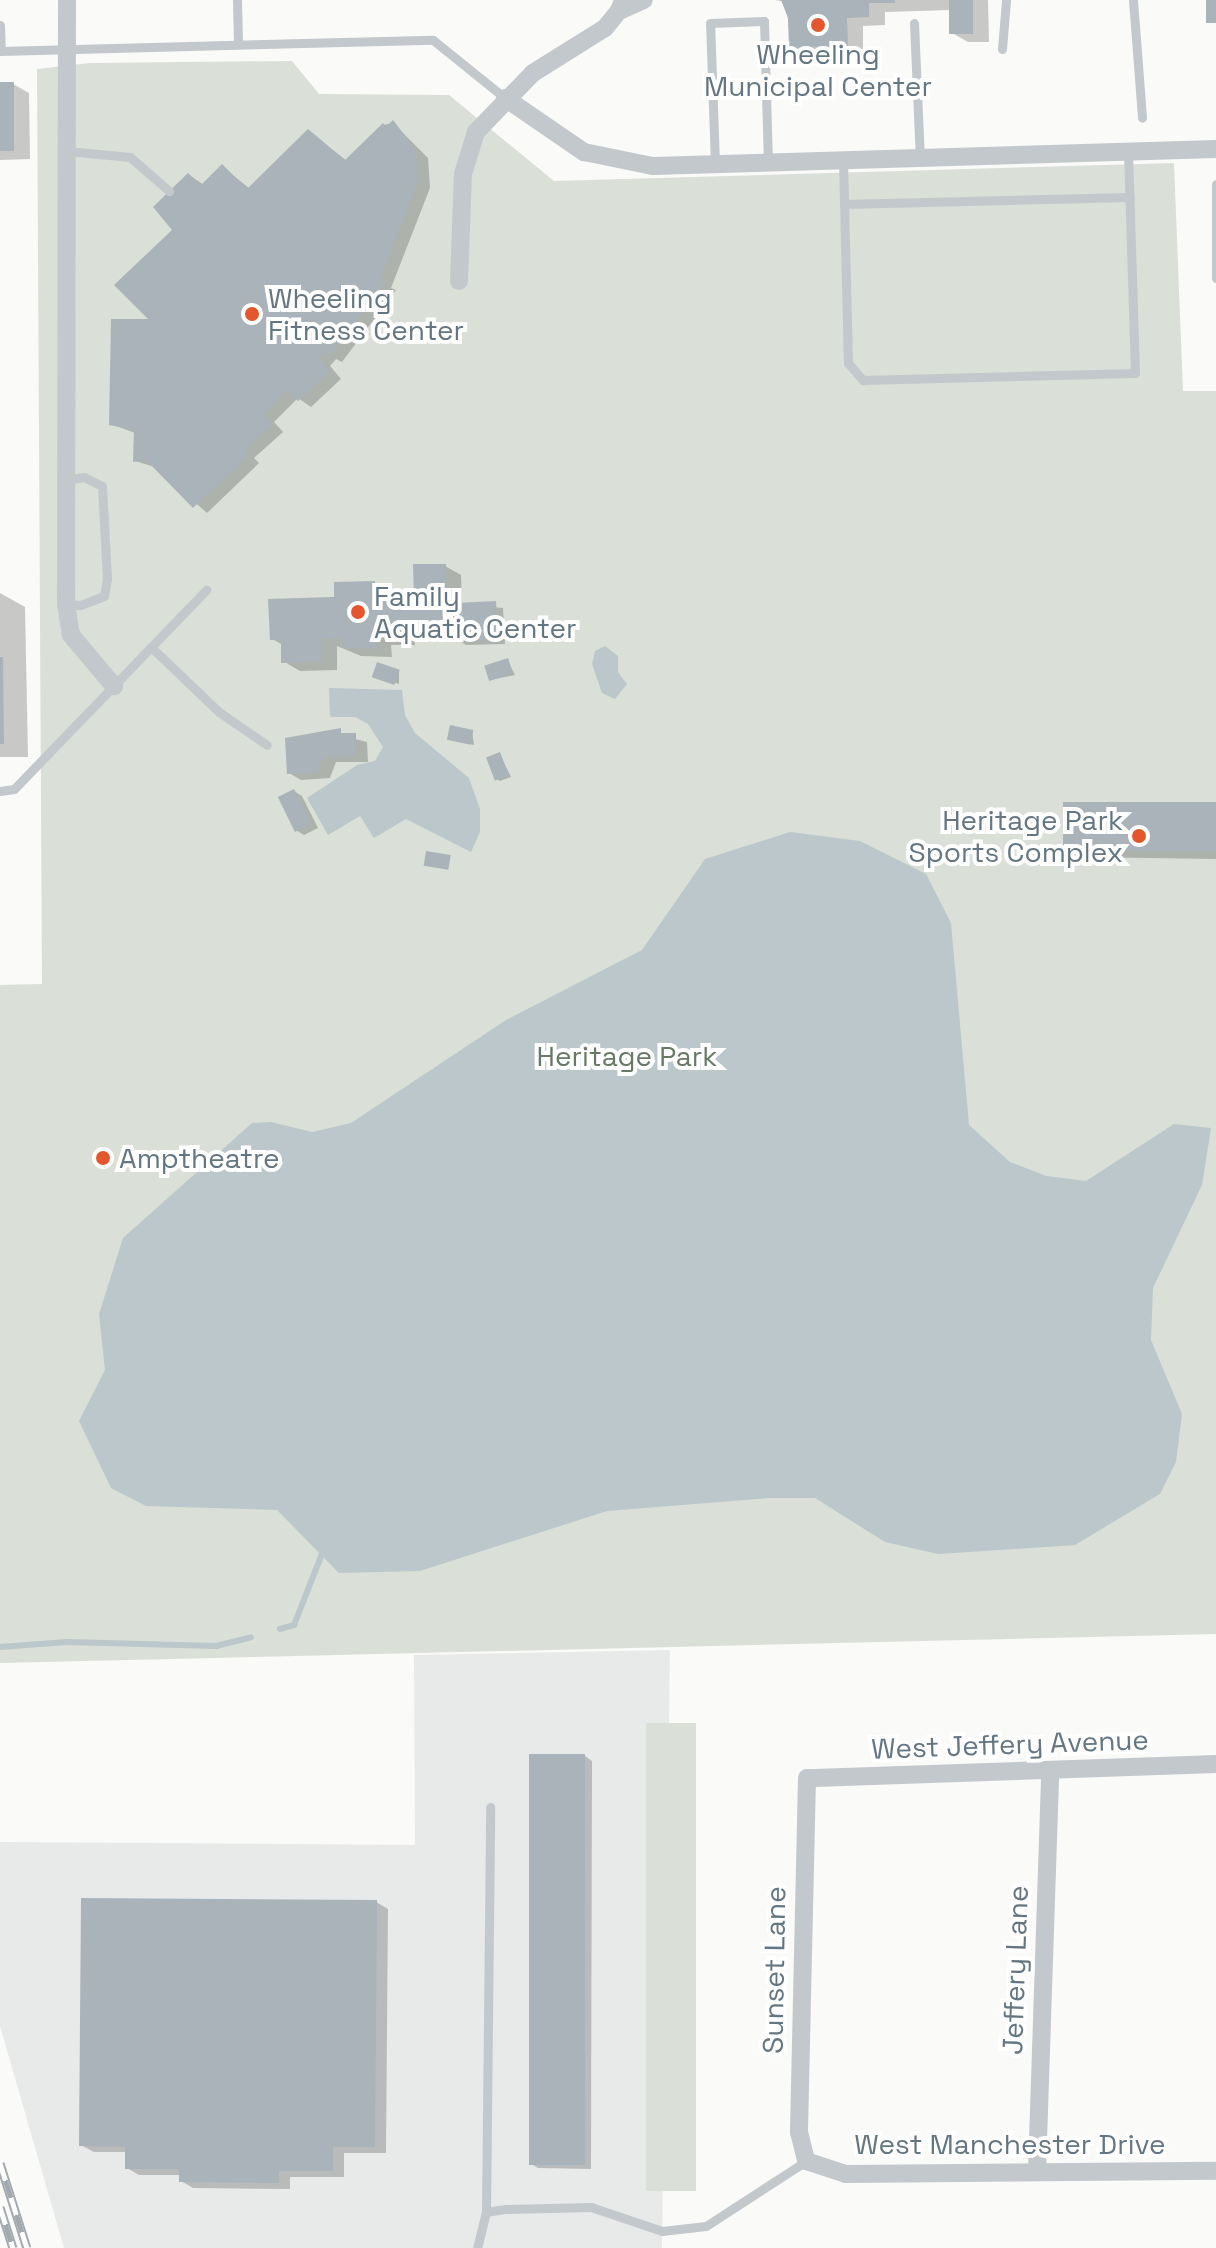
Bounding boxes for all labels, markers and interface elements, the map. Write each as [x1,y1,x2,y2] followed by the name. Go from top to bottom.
[809,16,827,34] marker: Wheeling Municipal Center
[704,37,932,103] place label: Wheeling Municipal Center
[268,281,464,347] place label: Wheeling Fitness Center
[243,305,261,323] marker: Wheeling Fitness Center
[374,579,577,645] place label: Family Aquatic Center
[349,603,367,621] marker: Family Aquatic Center
[909,803,1123,869] place label: Heritage Park Sports Complex
[1130,827,1148,845] marker: Heritage Park Sports Complex
[537,1039,717,1073] park label: Heritage Park
[119,1141,280,1175] place label: Amptheatre
[94,1149,112,1167] marker: Amptheatre
[870,1722,1150,1766] street label: West Jeffery Avenue
[995,1885,1035,2055] street label: Jeffery Lane
[756,1886,792,2054] street label: Sunset Lane
[854,2127,1166,2161] street label: West Manchester Drive

